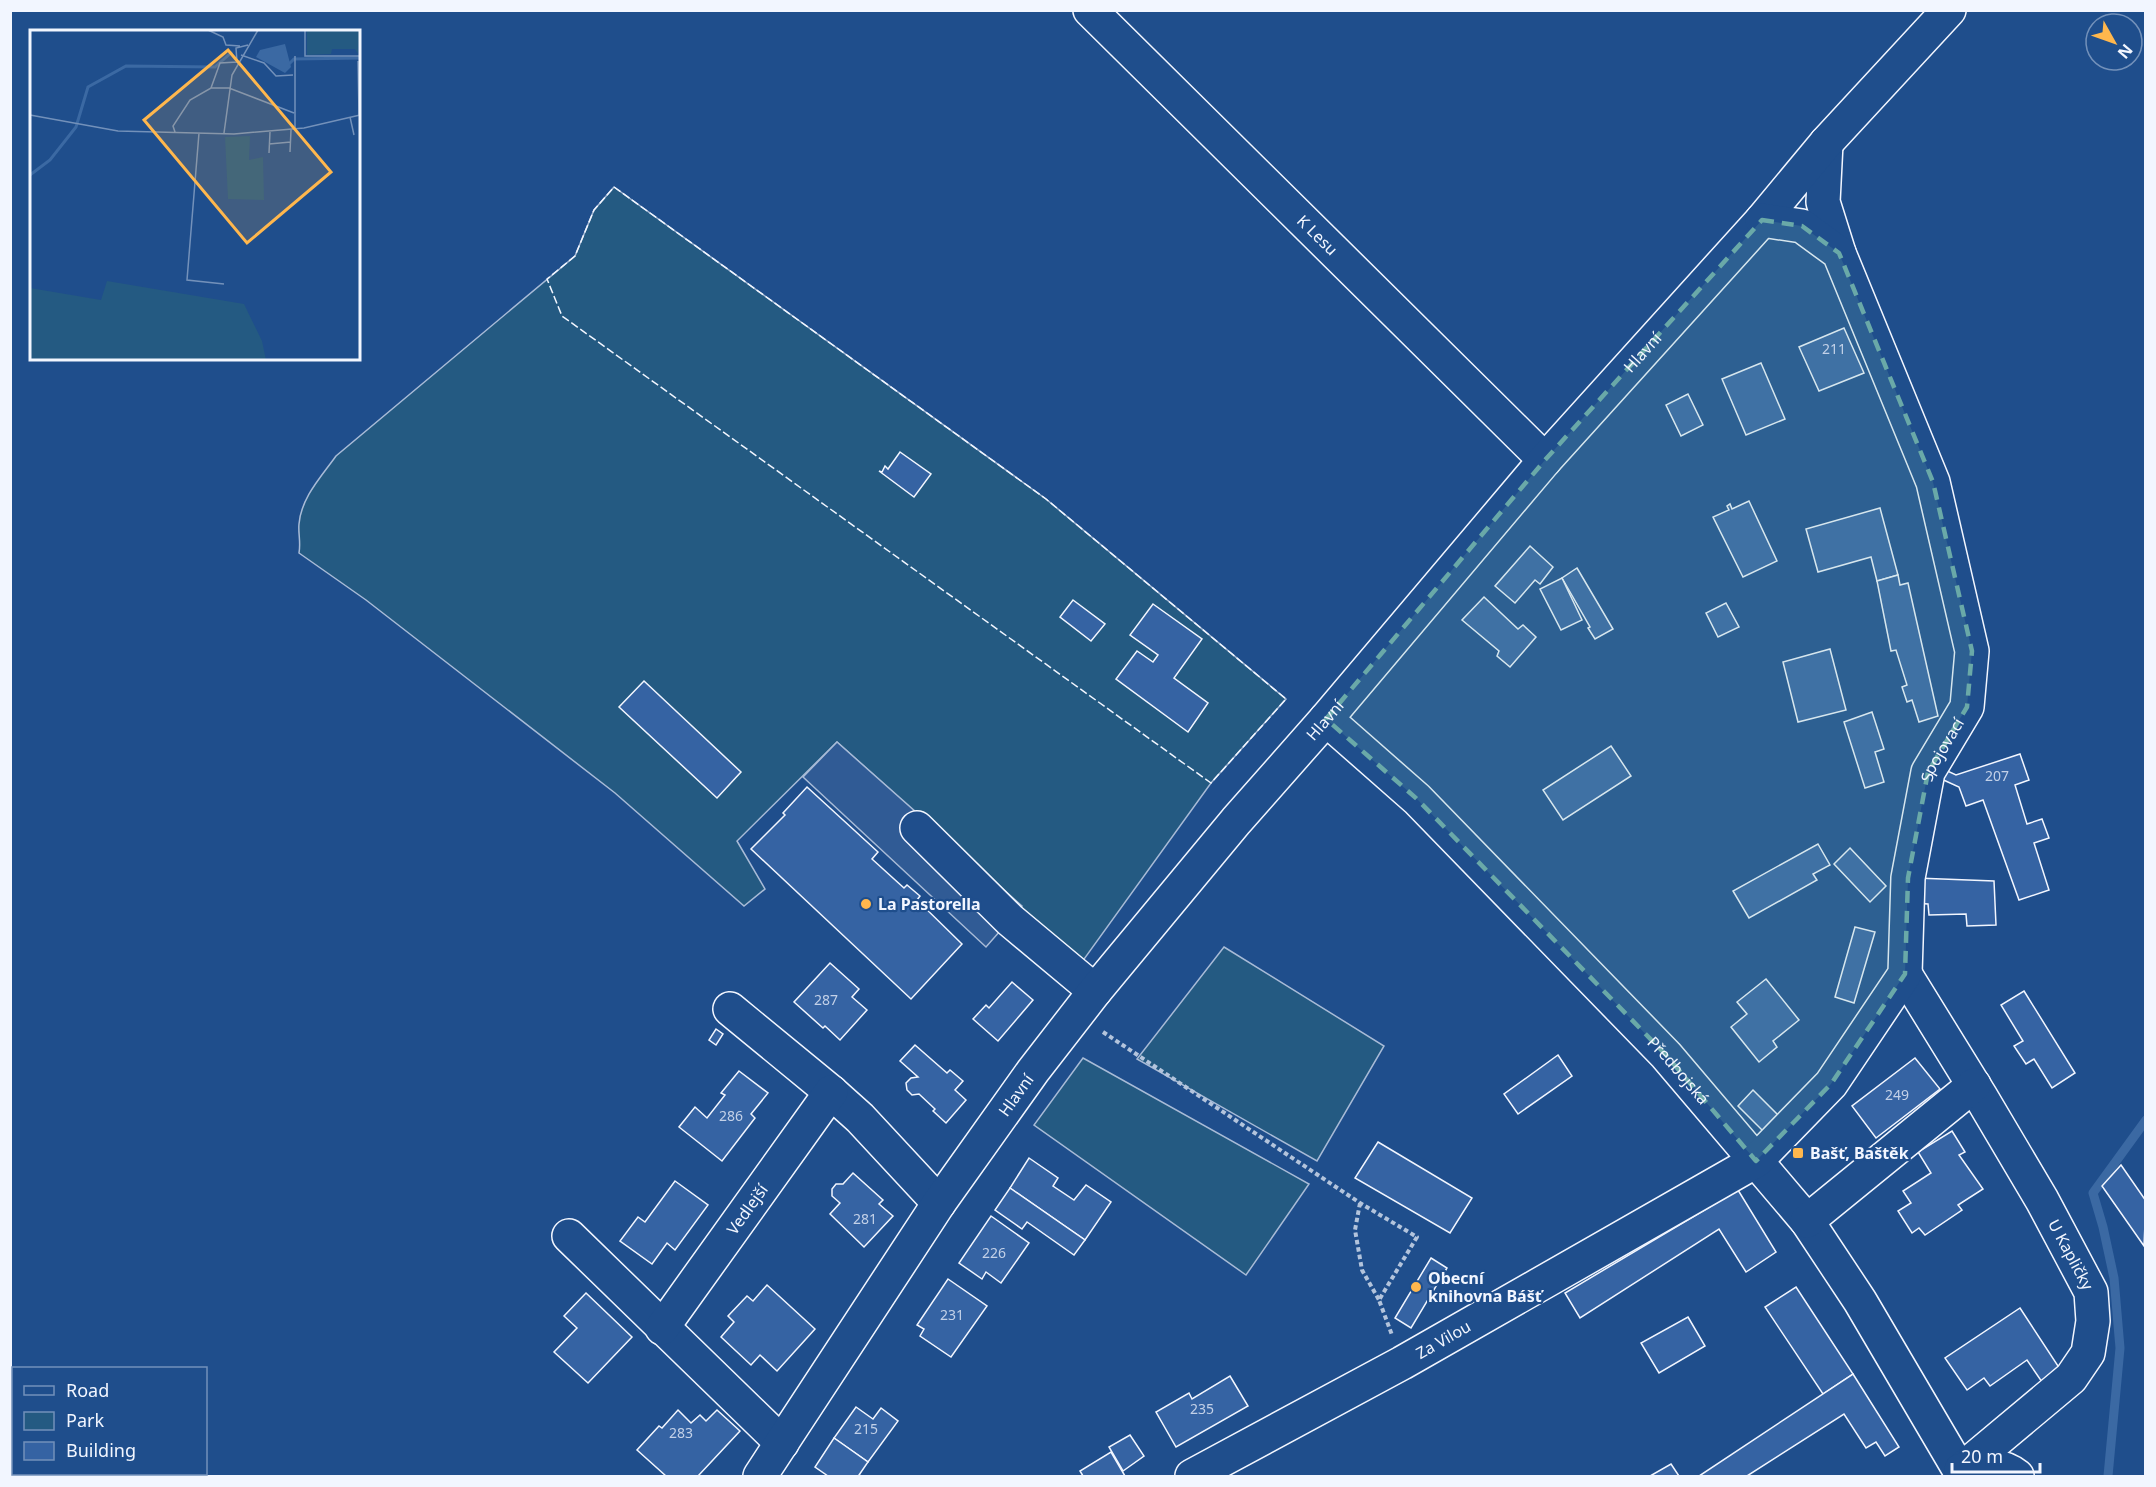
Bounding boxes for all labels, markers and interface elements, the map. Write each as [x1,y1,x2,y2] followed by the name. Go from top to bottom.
[2084,12,2144,72] north arrow
[30,30,360,360] inset map
[2113,40,2138,64] text: N
[1292,210,1343,260] street label: K Lesu
[1618,327,1667,377] street label: Hlavní
[1822,339,1846,358] house number: 211
[1301,694,1349,745] street label: Hlavní
[1915,713,1969,783] street label: Spojovací
[1985,766,2009,785] house number: 207
[878,893,981,915] place label: La Pastorella
[859,897,873,911] marker: La Pastorella
[814,990,838,1009] house number: 287
[1643,1031,1714,1109] street label: Předbojská
[993,1069,1039,1121] street label: Hlavní
[1885,1085,1909,1104] house number: 249
[719,1106,743,1125] house number: 286
[1810,1142,1909,1164] place label: Bašť, Baštěk
[1791,1146,1805,1160] marker: Bašť, Baštěk
[721,1179,773,1239] street label: Vedlejší
[853,1209,877,1228] house number: 281
[2043,1215,2099,1294] street label: U Kapličky
[982,1243,1006,1262] house number: 226
[1428,1267,1545,1307] place label: Obecní knihovna Bášť
[1409,1280,1423,1294] marker: Obecní knihovna Bášť
[940,1305,964,1324] house number: 231
[1412,1315,1475,1364] street label: Za Vilou
[12,1367,207,1475] legend
[66,1378,109,1402] text: Road
[1190,1399,1214,1418] house number: 235
[66,1408,104,1432] text: Park
[854,1419,878,1438] house number: 215
[669,1423,693,1442] house number: 283
[1952,1436,2040,1474] scale bar
[66,1438,136,1462] text: Building
[1961,1444,2003,1468] text: 20 m

